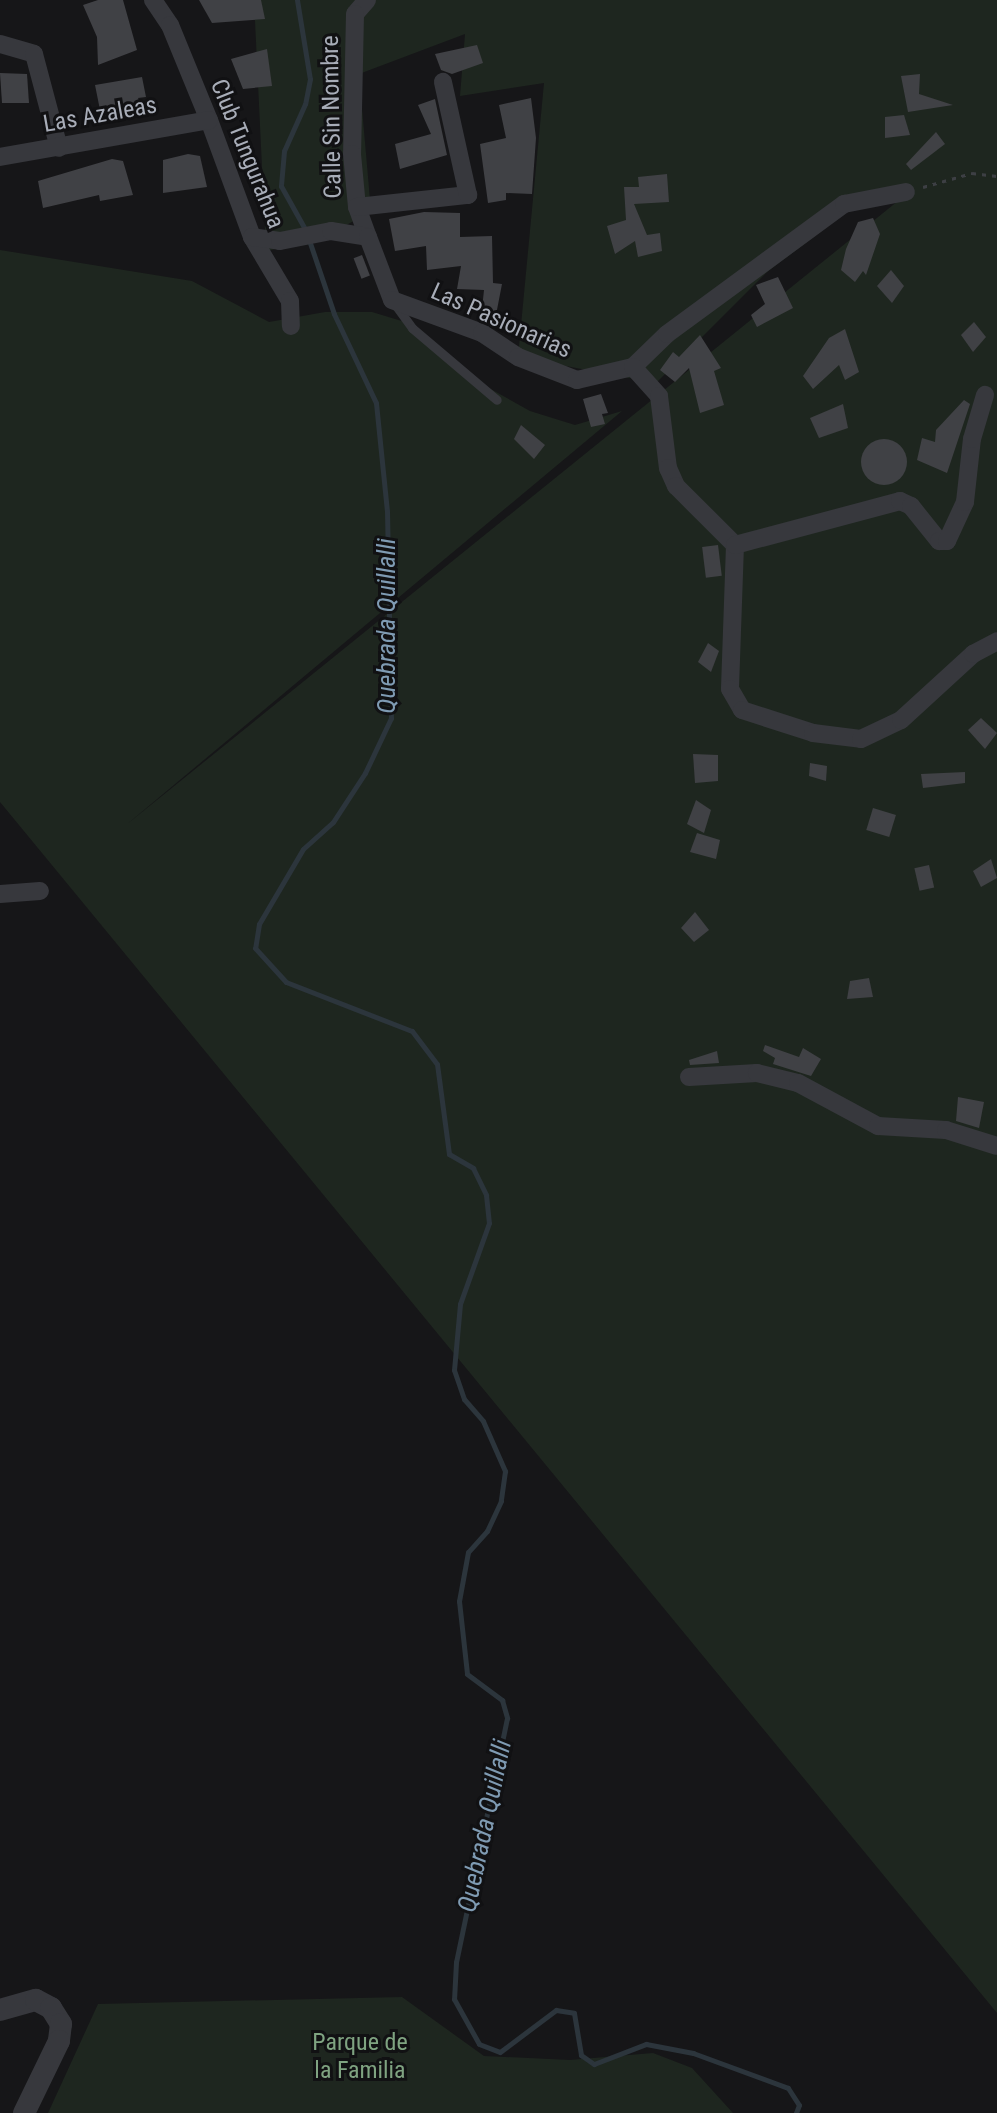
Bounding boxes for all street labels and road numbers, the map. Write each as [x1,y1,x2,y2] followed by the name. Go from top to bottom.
[316,35,348,199] street label: Calle Sin Nombre
[204,75,290,233] street label: Club Tungurahua
[41,91,159,139] street label: Las Azaleas
[426,277,576,365] street label: Las Pasionarias

